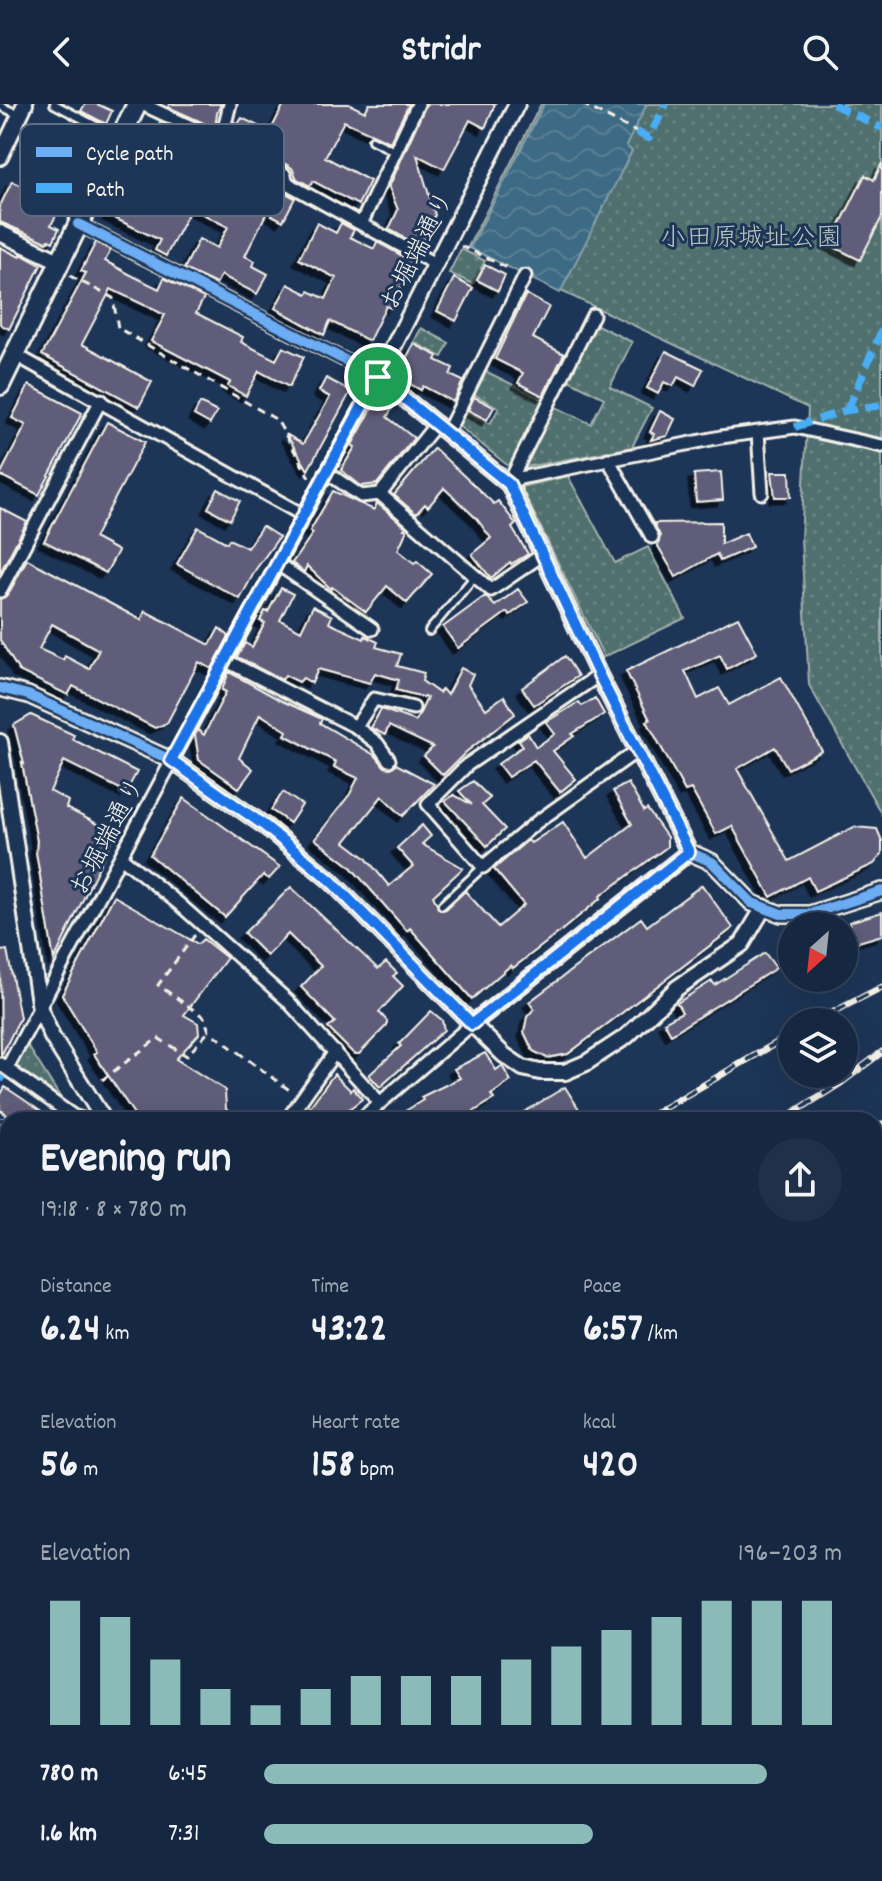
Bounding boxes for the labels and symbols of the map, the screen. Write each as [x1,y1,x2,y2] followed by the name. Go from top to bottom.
[20,124,284,216] legend
[86,140,173,171] text: Cycle path
[86,176,125,207] text: Path
[373,185,465,318] street label: お堀端通り
[660,221,842,258] park label: 小田原城址公園
[344,343,412,411] pin
[62,772,156,904] street label: お堀端通り
[778,912,858,992] north arrow

